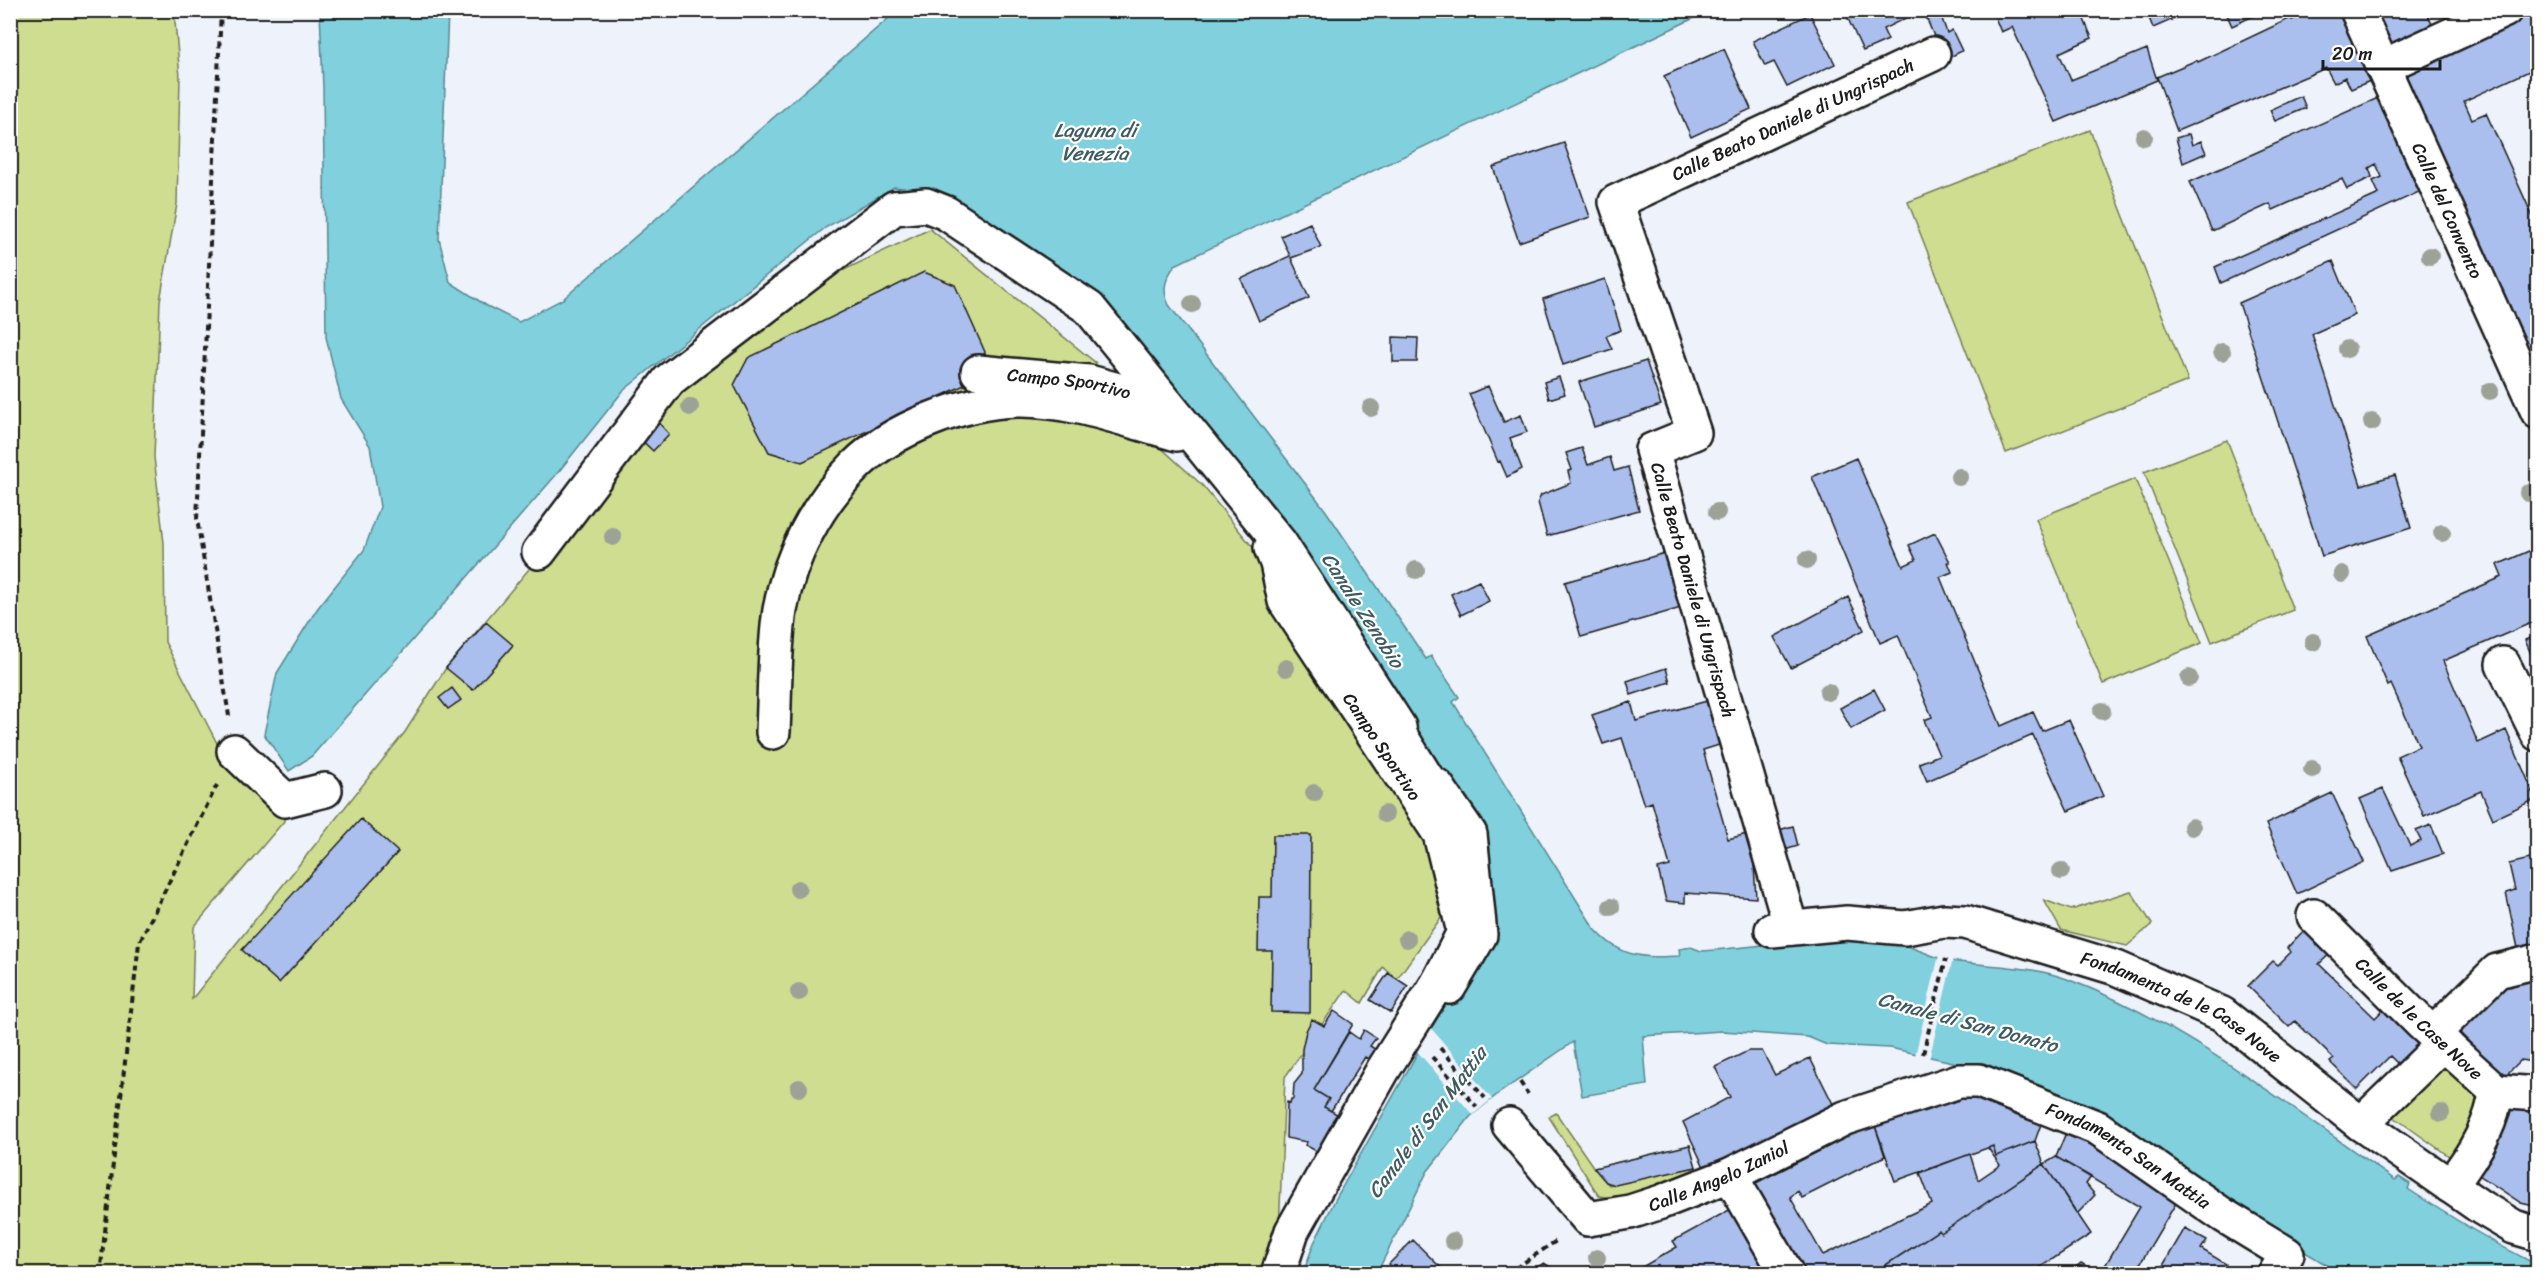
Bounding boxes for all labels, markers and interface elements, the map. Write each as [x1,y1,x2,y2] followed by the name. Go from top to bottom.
[2323,33,2440,71] scale bar
[2332,38,2372,70] text: 20 m
[1666,49,1919,190] street label: Calle Beato Daniele di Ungrispach
[1054,113,1141,171] water label: Laguna di Venezia
[2403,137,2492,284] street label: Calle del Convento
[1006,359,1135,409] street label: Campo Sportivo
[1641,459,1745,721] street label: Calle Beato Daniele di Ungrispach
[1312,545,1414,677] water label: Canale Zenobio
[1334,686,1430,808] street label: Campo Sportivo
[2077,942,2289,1072] street label: Fondamenta de le Case Nove
[2347,949,2491,1088] street label: Calle de le Case Nove
[1874,982,2063,1064] water label: Canale di San Donato
[1358,1036,1498,1206] water label: Canale di San Mattia
[2041,1093,2218,1218] street label: Fondamenta San Mattia
[1644,1132,1796,1221] street label: Calle Angelo Zaniol

